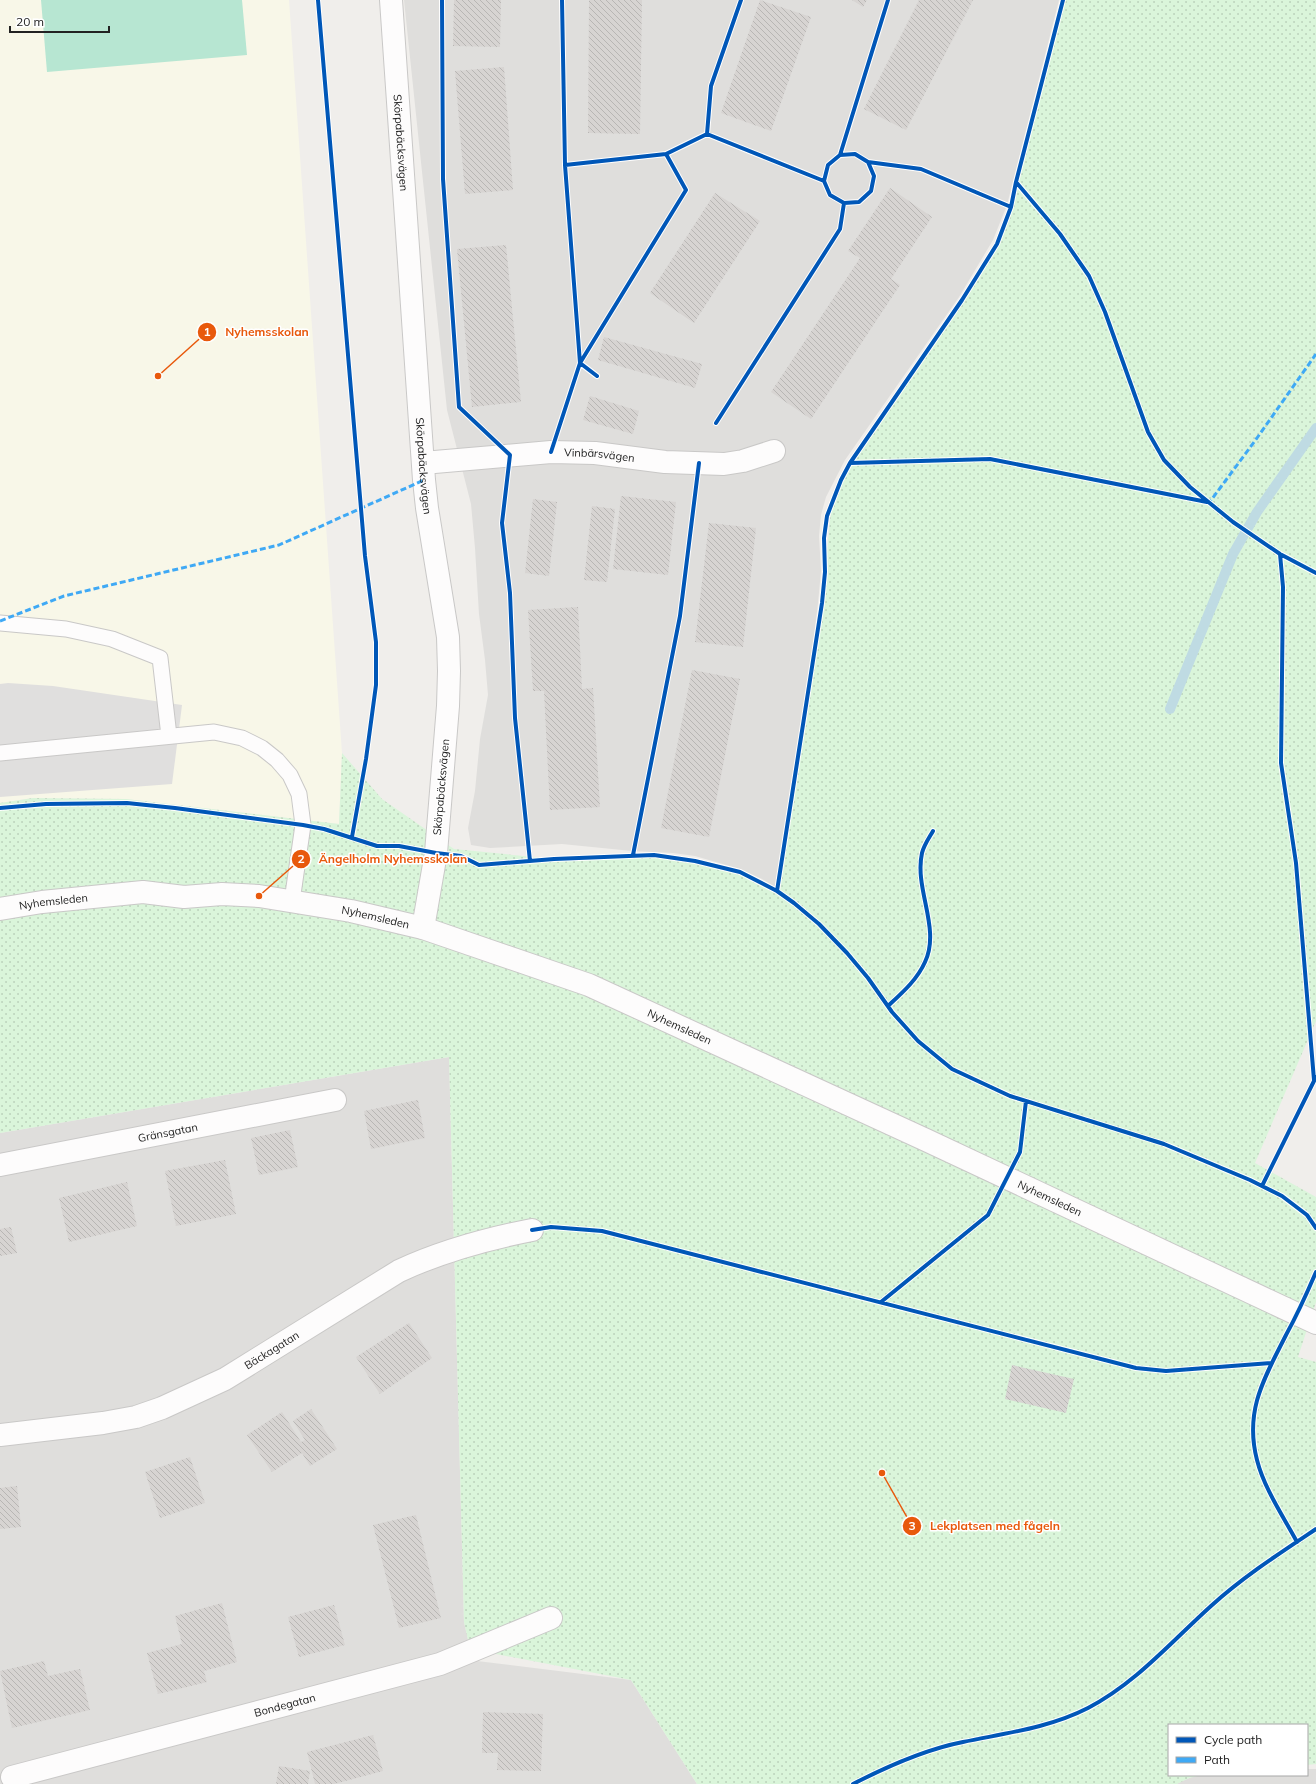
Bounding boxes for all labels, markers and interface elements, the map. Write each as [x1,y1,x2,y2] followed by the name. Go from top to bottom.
[10,8,109,34] scale bar
[16,14,44,29] text: 20 m
[390,94,411,192] street label: Skörpabäcksvägen
[197,320,317,344] callout: Nyhemsskolan
[203,324,211,339] text: 1
[225,324,309,339] text: Nyhemsskolan
[413,417,435,515] street label: Skörpabäcksvägen
[564,445,635,465] street label: Vinbärsvägen
[430,738,452,836] street label: Skörpabäcksvägen
[291,847,475,871] callout: Ängelholm Nyhemsskolan
[297,851,305,866] text: 2
[319,851,467,866] text: Ängelholm Nyhemsskolan
[18,890,89,913] street label: Nyhemsleden
[341,903,411,932] street label: Nyhemsleden
[645,1006,714,1048] street label: Nyhemsleden
[137,1120,199,1145] street label: Gränsgatan
[1016,1177,1084,1219] street label: Nyhemsleden
[242,1328,302,1372] street label: Bäckagatan
[902,1514,1068,1538] callout: Lekplatsen med fågeln
[908,1518,916,1533] text: 3
[930,1518,1060,1533] text: Lekplatsen med fågeln
[252,1690,317,1720] street label: Bondegatan
[1168,1724,1308,1776] legend
[1204,1732,1262,1747] text: Cycle path
[1204,1752,1230,1767] text: Path

